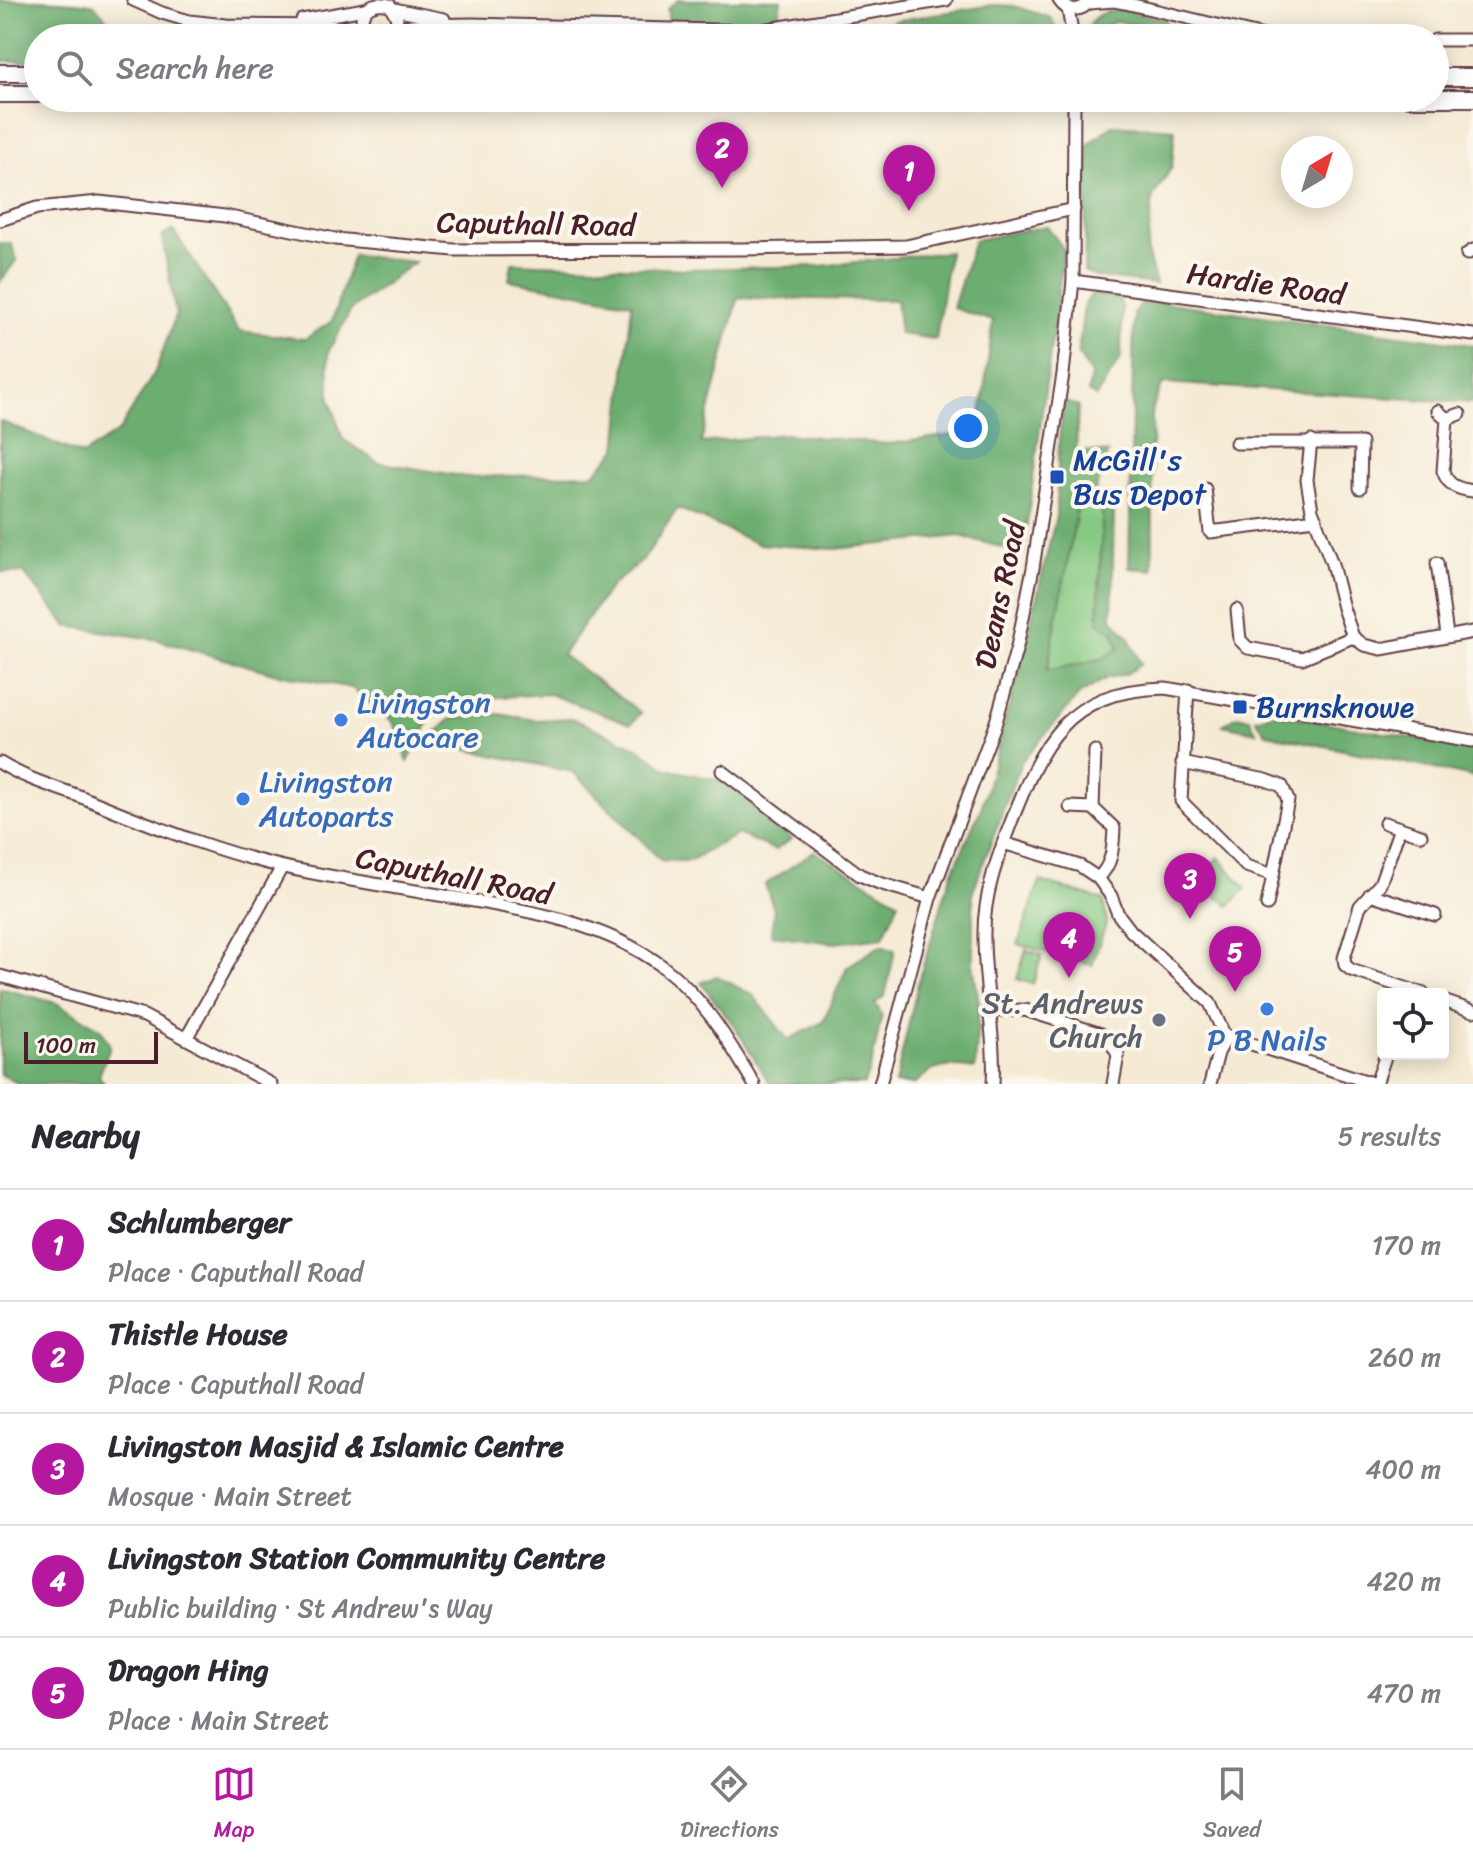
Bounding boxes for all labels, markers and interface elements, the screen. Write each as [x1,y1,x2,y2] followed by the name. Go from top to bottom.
[24,24,1449,112] search box
[116,41,274,95] text: Search here
[52,46,96,90] icon: search
[696,122,748,188] pin: 2
[1281,136,1353,208] north arrow
[883,145,935,211] pin: 1
[436,195,638,253] street label: Caputhall Road
[1183,246,1351,322] street label: Hardie Road
[948,408,988,448] your location
[1073,433,1208,521] place label: McGill's Bus Depot
[1048,468,1066,486] marker: McGill's Bus Depot
[958,514,1042,674] street label: Deans Road
[356,676,491,764] place label: Livingston Autocare
[1256,680,1414,734] place label: Burnsknowe
[1231,698,1249,716] marker: Burnsknowe
[332,711,350,729] marker: Livingston Autocare
[258,755,393,843] place label: Livingston Autoparts
[234,790,252,808] marker: Livingston Autoparts
[351,831,559,922] street label: Caputhall Road
[1164,853,1216,919] pin: 3
[1043,912,1095,978] pin: 4
[1209,926,1261,992] pin: 5
[982,976,1144,1064] place label: St. Andrews Church
[1377,988,1449,1060] map controls
[1377,988,1449,1060] button: locate
[1258,1000,1276,1018] marker: P B Nails
[1150,1011,1168,1029] marker: St. Andrews Church
[1207,1013,1327,1067] place label: P B Nails
[36,1026,96,1065] text: 100 m
[24,1028,158,1064] scale bar
[32,1106,140,1166] text: Nearby
[1338,1113,1441,1159] text: 5 results
[108,1195,291,1249] text: Schlumberger
[52,1222,64,1268] text: 1
[1372,1222,1441,1268] text: 170 m
[108,1249,363,1295] text: Place · Caputhall Road
[108,1307,288,1361] text: Thistle House
[50,1334,66,1380] text: 2
[1368,1334,1441,1380] text: 260 m
[108,1361,363,1407] text: Place · Caputhall Road
[108,1419,564,1473] text: Livingston Masjid & Islamic Centre
[51,1446,65,1492] text: 3
[1365,1446,1441,1492] text: 400 m
[108,1473,352,1519] text: Mosque · Main Street
[108,1531,605,1585] text: Livingston Station Community Centre
[50,1558,66,1604] text: 4
[1367,1558,1441,1604] text: 420 m
[108,1585,493,1631] text: Public building · St Andrew's Way
[108,1643,269,1697] text: Dragon Hing
[50,1670,66,1716] text: 5
[1367,1670,1441,1716] text: 470 m
[108,1697,329,1743] text: Place · Main Street
[212,1762,256,1849] tab: Map
[680,1762,779,1849] tab: Directions
[1203,1762,1261,1849] tab: Saved

